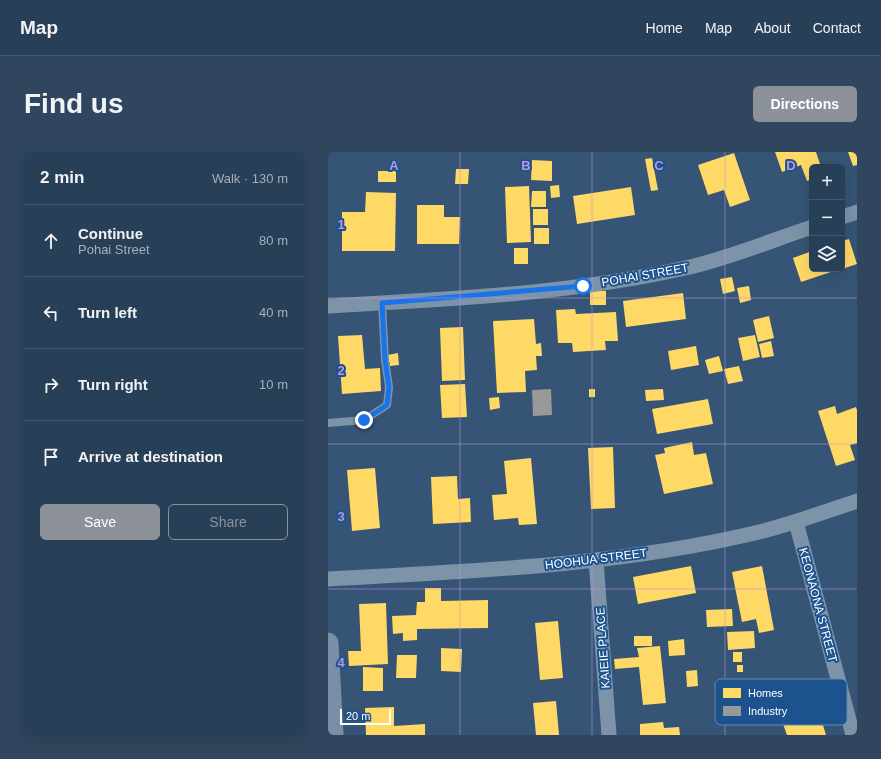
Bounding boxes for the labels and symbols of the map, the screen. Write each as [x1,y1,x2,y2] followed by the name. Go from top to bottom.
[389,158,399,173] text: A
[521,158,531,173] text: B
[654,158,664,173] text: C
[786,158,796,173] text: D
[337,217,345,232] text: 1
[600,260,690,290] street label: POHAI STREET
[574,277,592,295] route start
[337,363,345,378] text: 2
[355,411,373,429] route end
[337,509,345,524] text: 3
[544,546,648,572] street label: HOOHUA STREET
[796,546,840,664] street label: KEONAONA STREET
[593,607,613,689] street label: KAIEIE PLACE
[337,655,345,670] text: 4
[715,679,847,725] legend
[748,687,783,699] text: Homes
[748,705,788,717] text: Industry
[340,707,391,726] scale bar

